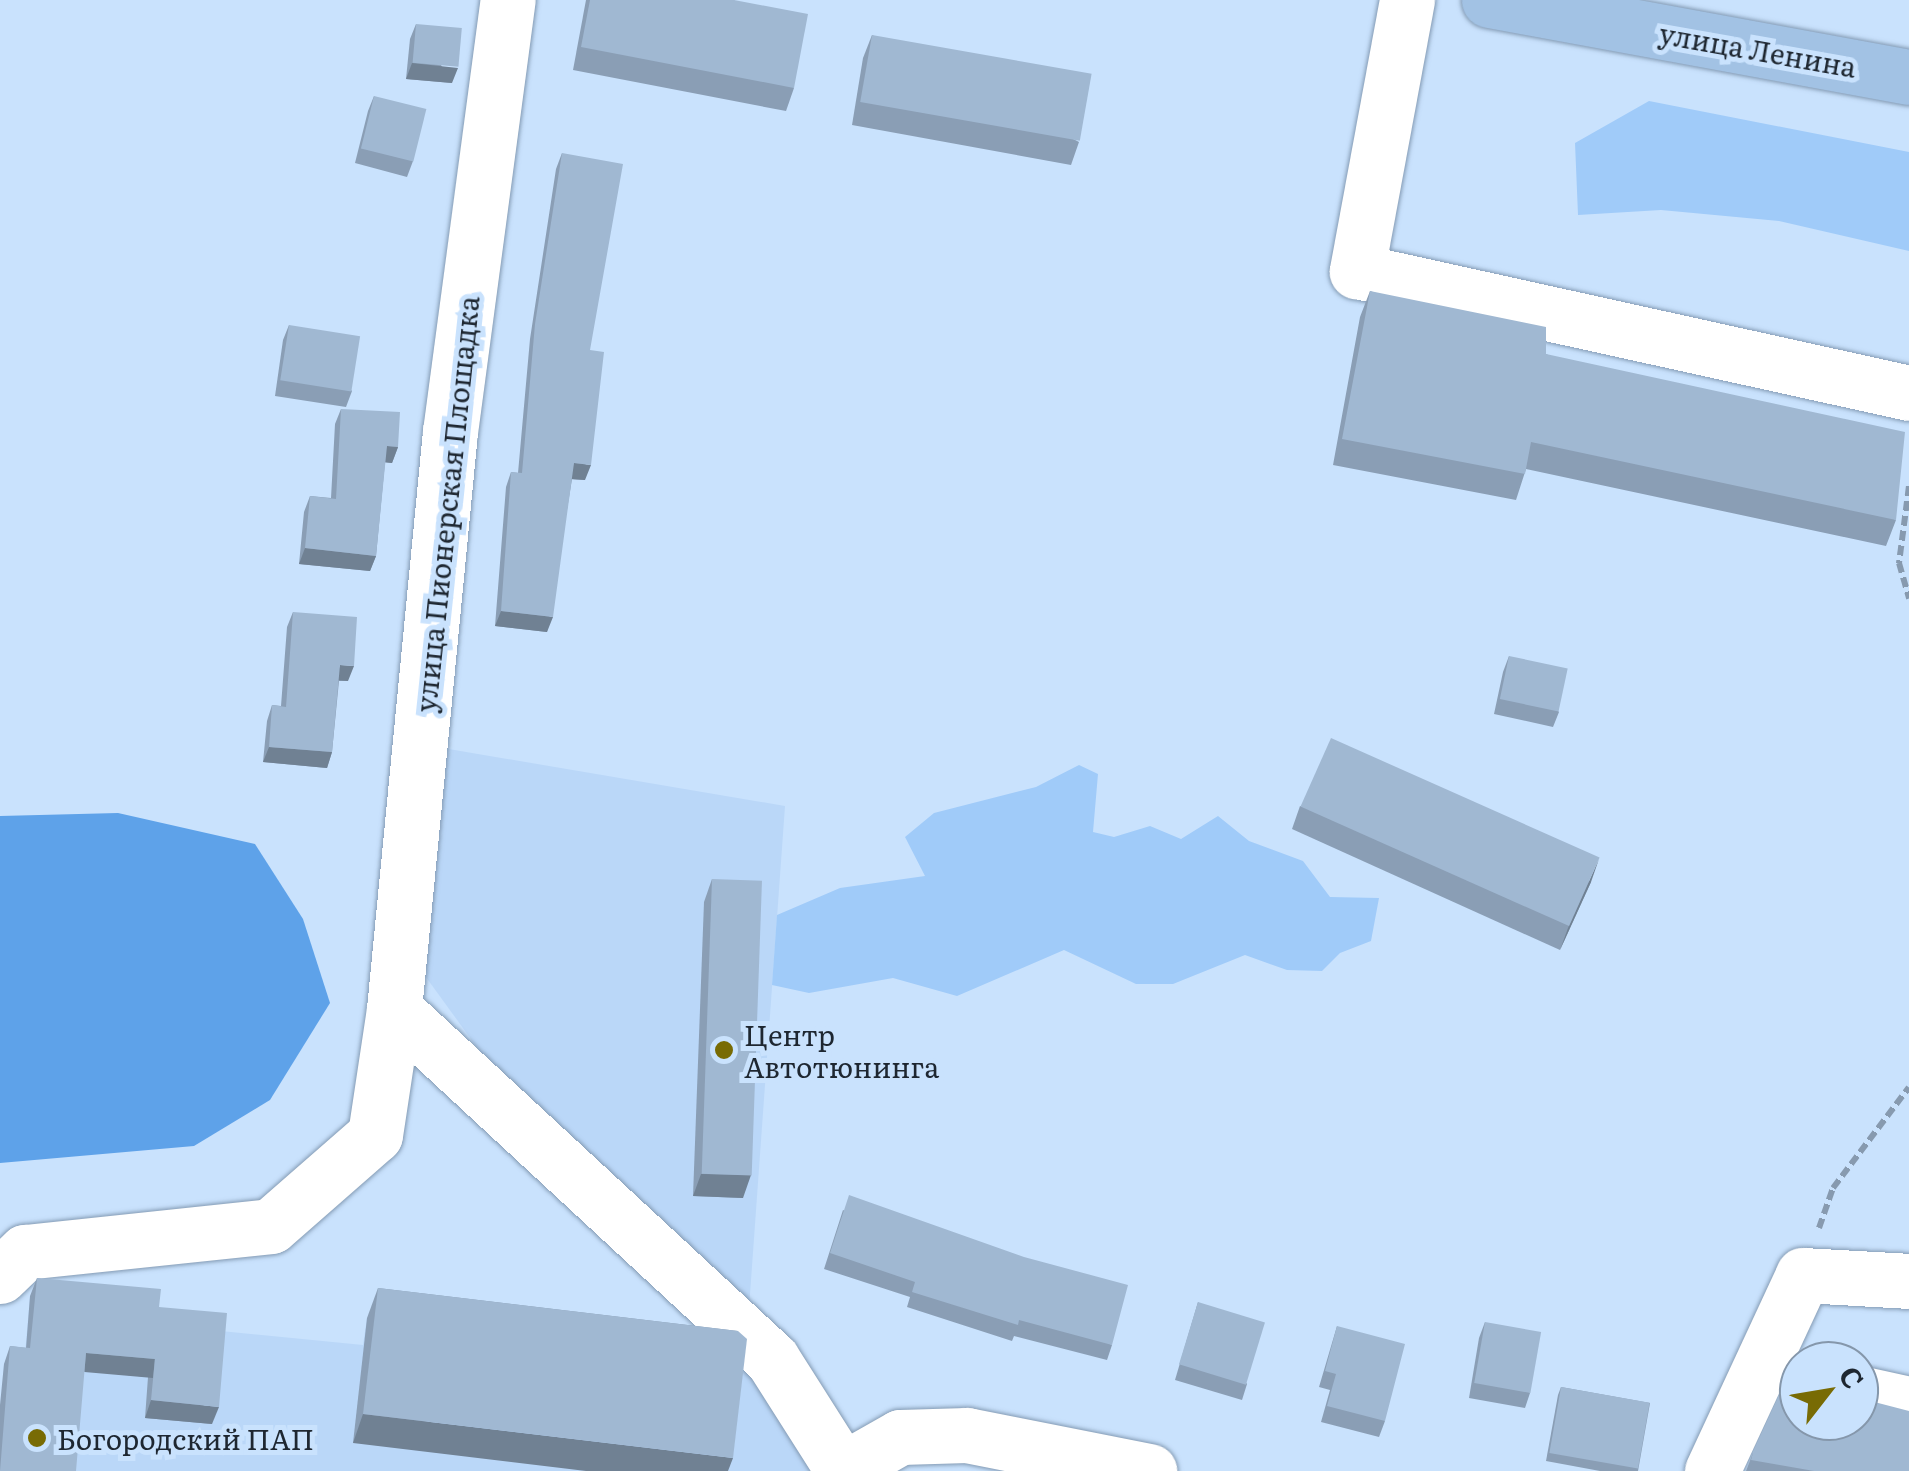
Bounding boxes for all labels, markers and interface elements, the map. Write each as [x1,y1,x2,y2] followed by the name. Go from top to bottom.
[1657,15,1859,83] street label: улица Ленина
[407,294,485,714] street label: улица Пионерская Площадка
[744,1017,939,1083] place label: Центр Автотюнинга
[713,1039,735,1061] marker: Центр Автотюнинга
[1779,1341,1879,1441] north arrow
[1830,1357,1876,1396] text: С
[57,1421,314,1455] place label: Богородский ПАП
[26,1427,48,1449] marker: Богородский ПАП

